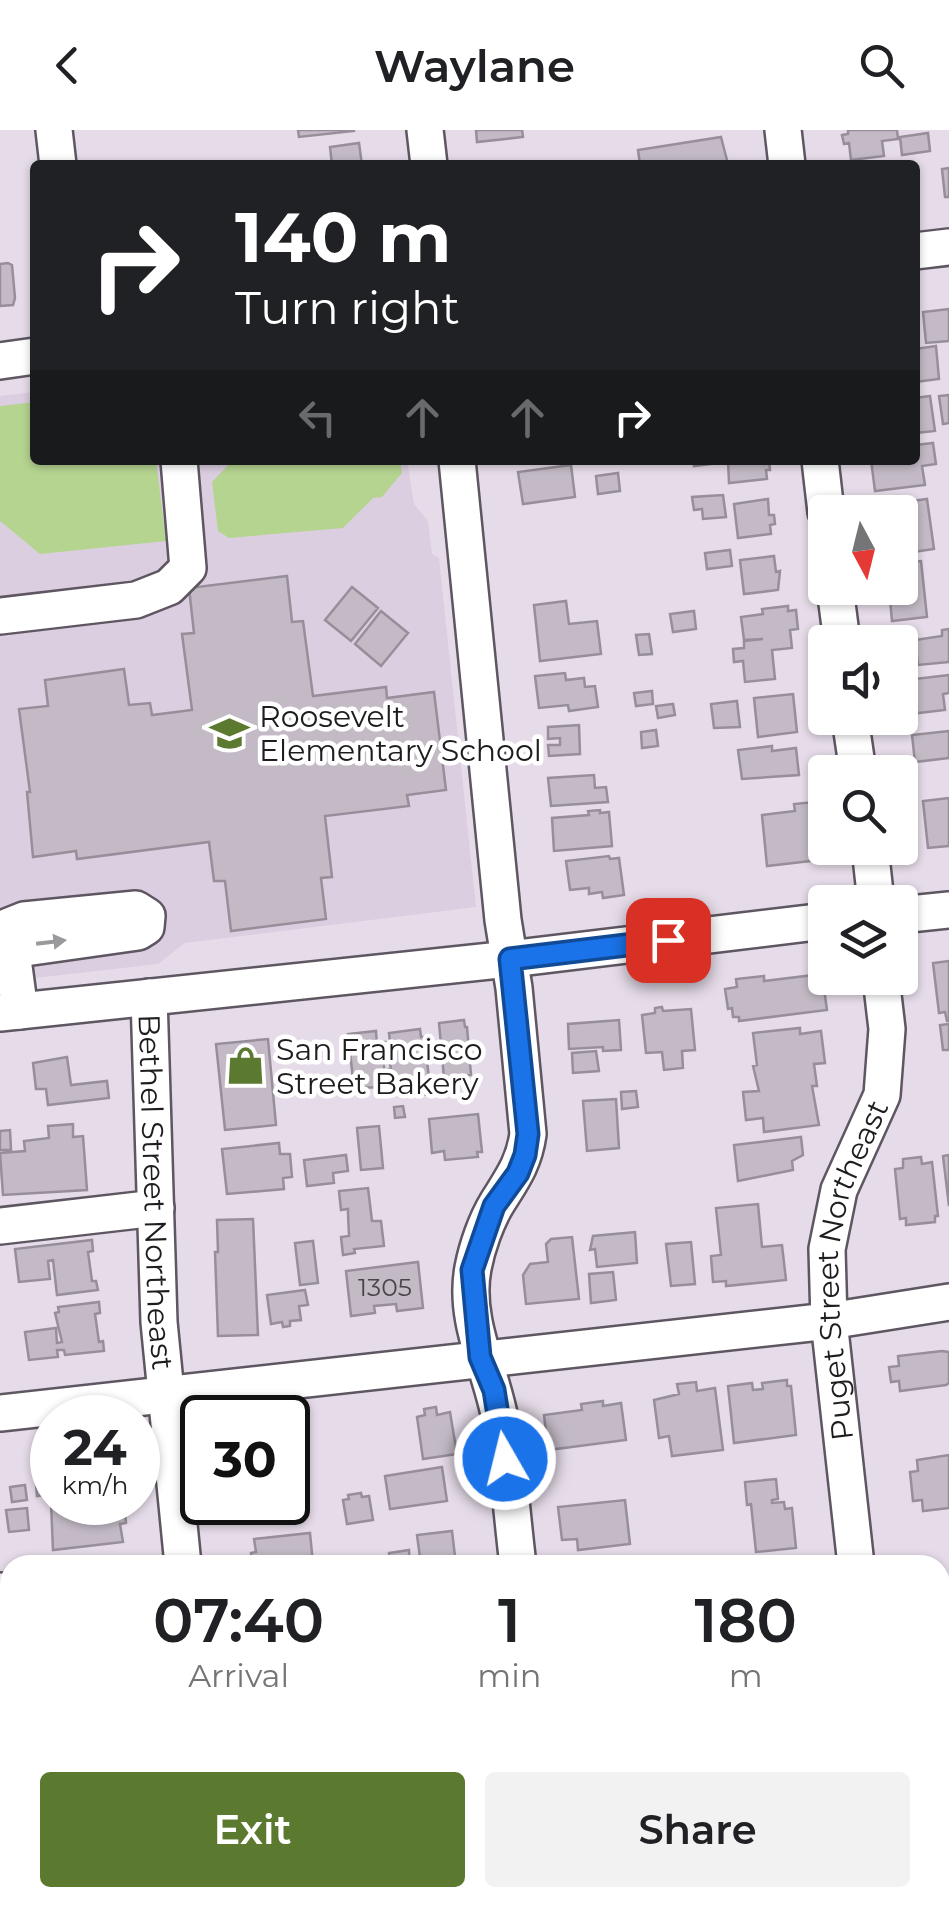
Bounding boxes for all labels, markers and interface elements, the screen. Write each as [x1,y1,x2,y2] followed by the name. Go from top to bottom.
[40,38,95,93] icon: back
[374,38,575,93] text: Waylane
[854,38,909,93] icon: search
[235,194,451,280] text: 140 m
[70,200,200,330] icon: right
[235,280,460,335] text: Turn right
[290,390,345,445] icon: left
[395,390,450,445] icon: ahead
[500,390,555,445] icon: ahead
[605,390,660,445] icon: right
[808,495,918,605] north arrow
[808,495,918,995] map controls
[808,625,918,735] button: sound
[259,698,542,769] place label: Roosevelt Elementary School
[208,712,250,754] school or university icon: Roosevelt Elementary School
[808,755,918,865] button: search
[808,885,918,995] button: layers
[626,898,711,983] pin
[641,913,696,968] icon: arrive
[36,934,68,950] one-way arrow
[131,1013,182,1372] street label: Bethel Street Northeast
[276,1031,483,1102] place label: San Francisco Street Bakery
[225,1045,267,1087] shop icon: San Francisco Street Bakery
[809,1094,896,1443] street label: Puget Street Northeast
[358,1272,412,1302] house number: 1305
[180,1395,310,1525] speed limit sign: 30
[453,1407,557,1511] position arrow
[63,1417,127,1478] text: 24
[62,1470,128,1500] text: km/h
[153,1584,324,1657] text: 07:40
[498,1584,521,1657] text: 1
[695,1584,797,1657] text: 180
[188,1656,289,1695] text: Arrival
[477,1656,541,1695] text: min
[729,1656,763,1695] text: m
[40,1772,465,1887] button: Exit
[485,1772,910,1887] button: Share

